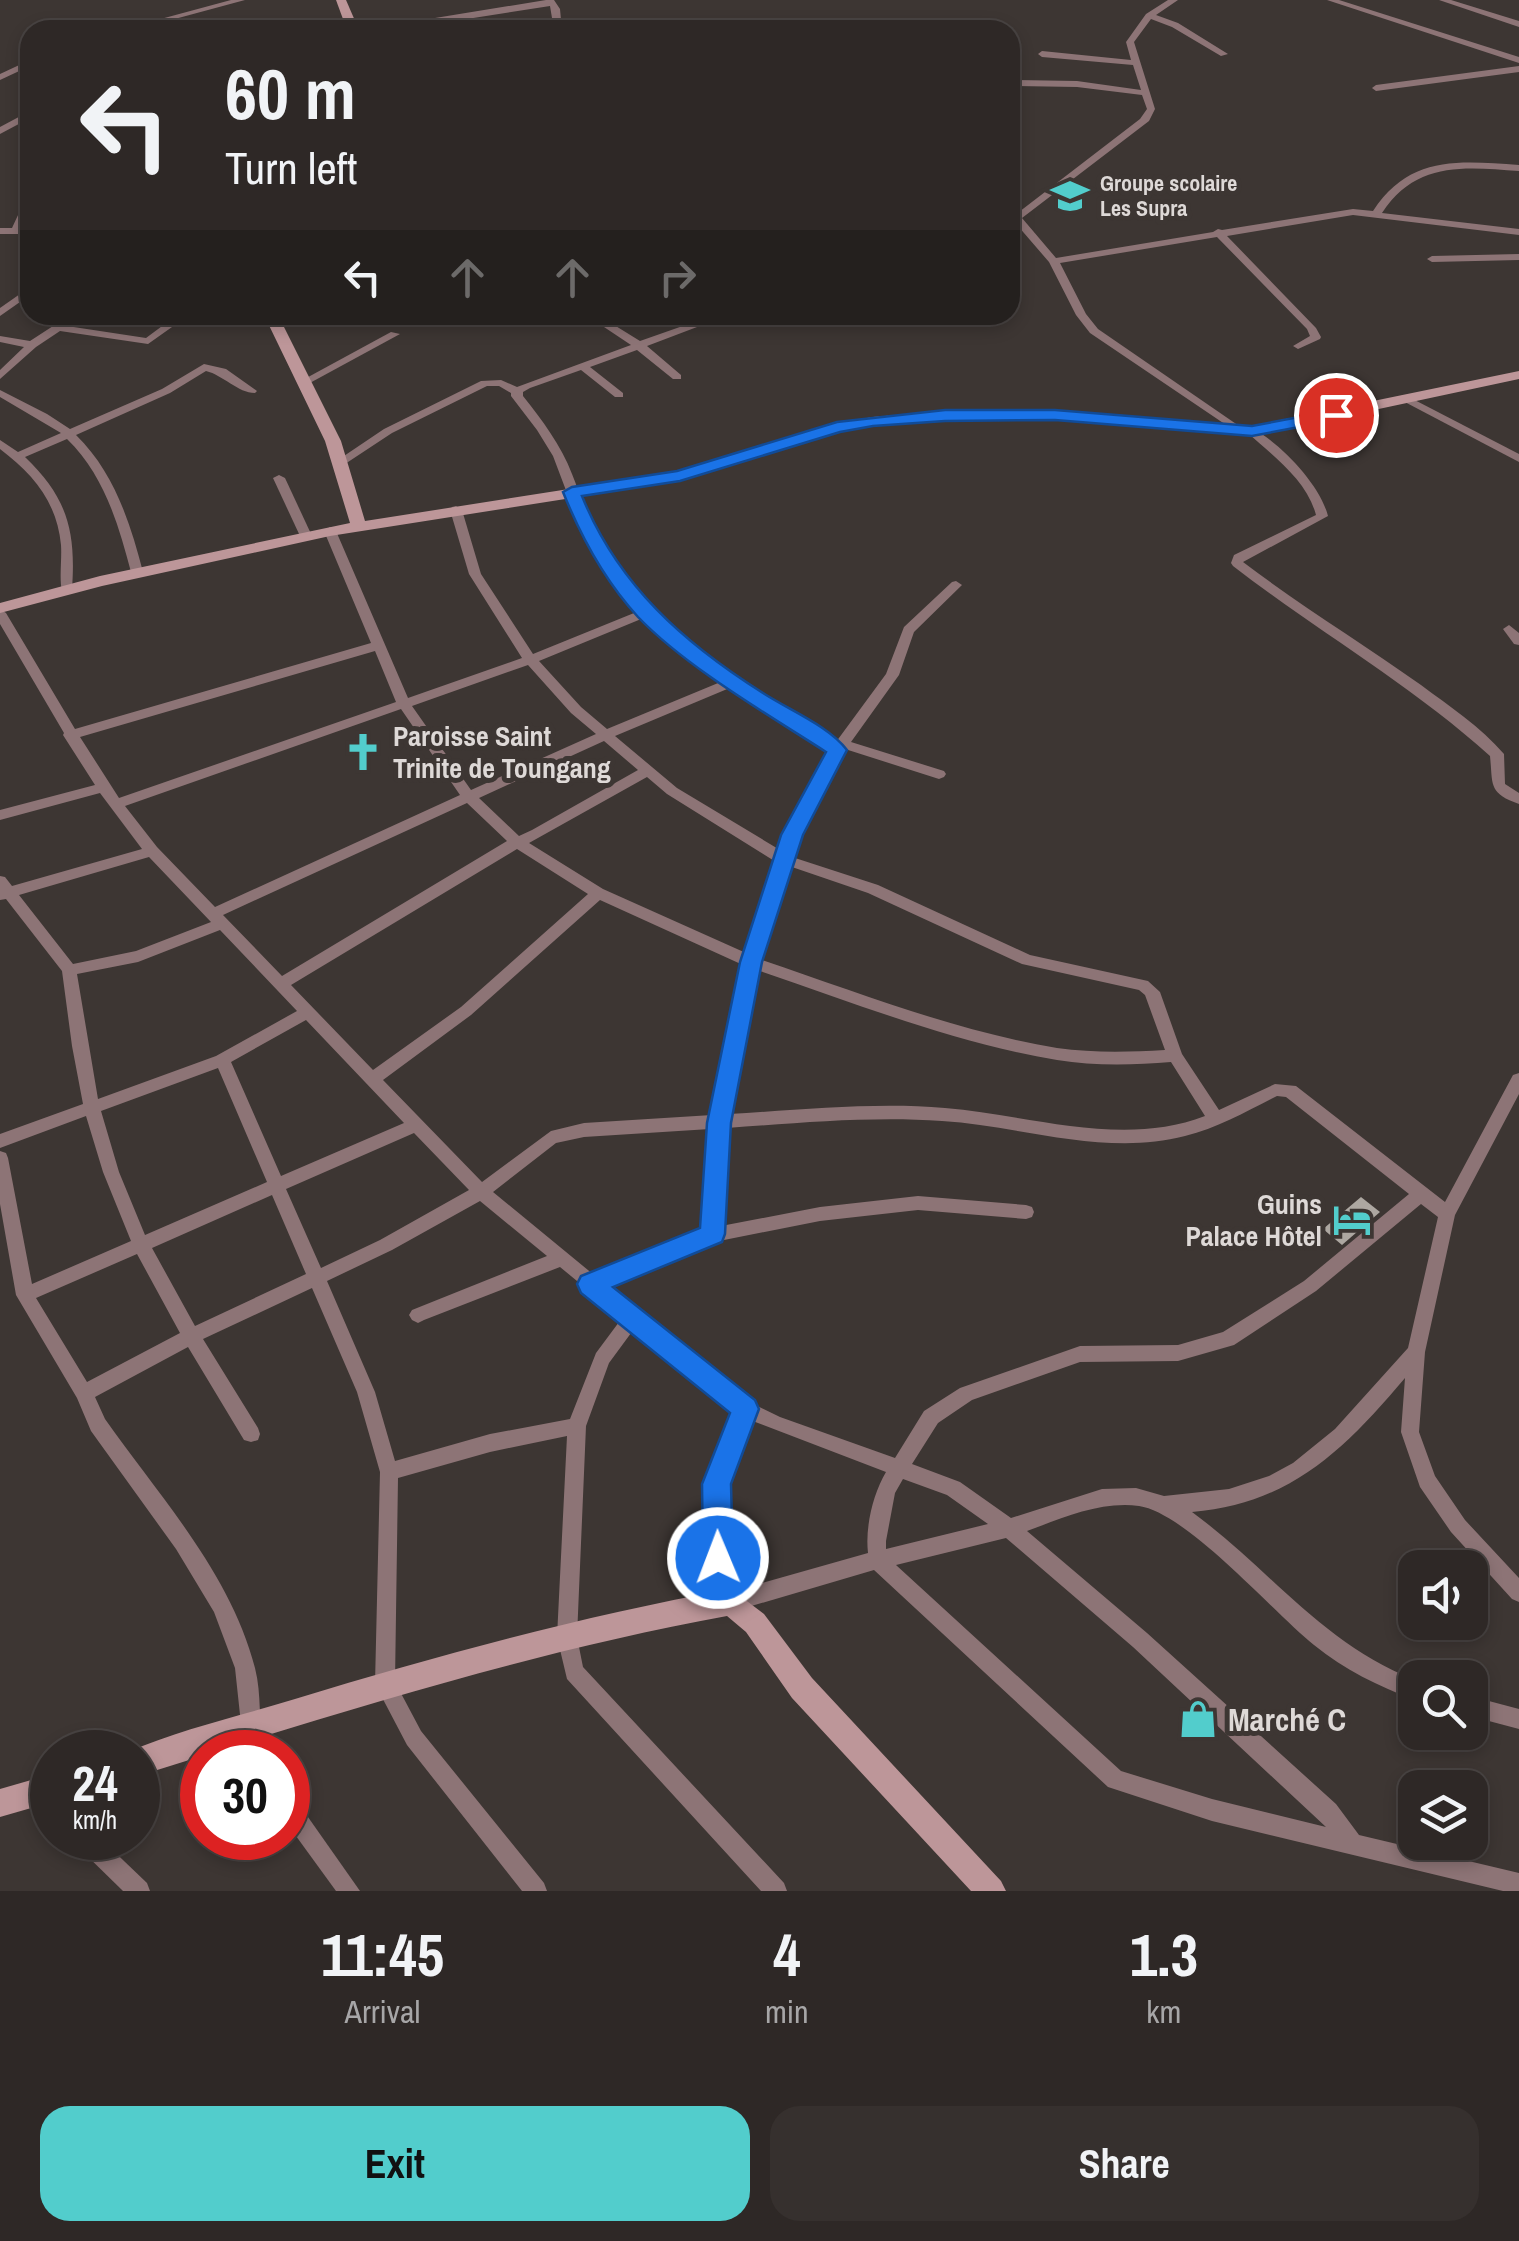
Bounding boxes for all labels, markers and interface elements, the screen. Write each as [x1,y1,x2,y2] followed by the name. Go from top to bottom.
[225,47,356,141] text: 60 m
[60,60,190,190] icon: left
[225,137,357,198] text: Turn left
[1100,168,1237,223] place label: Groupe scolaire Les Supra
[1049,175,1091,217] school or university icon: Groupe scolaire Les Supra
[335,250,390,305] icon: left
[440,250,495,305] icon: ahead
[545,250,600,305] icon: ahead
[650,250,705,305] icon: right
[1294,373,1379,458] pin
[1309,388,1364,443] icon: arrive
[393,717,611,787] place label: Paroisse Saint Trinite de Toungang
[342,731,384,773] church icon: Paroisse Saint Trinite de Toungang
[1185,1185,1322,1255] place label: Guins Palace Hôtel
[1331,1199,1373,1241] hotel icon: Guins Palace Hôtel
[666,1506,770,1610] position arrow
[1398,1550,1488,1860] map controls
[1398,1550,1488,1640] button: sound
[1398,1660,1488,1750] button: search
[1177,1698,1219,1740] shop icon: Marché C
[1228,1698,1346,1741] place label: Marché C
[180,1730,310,1860] speed limit sign: 30
[72,1749,118,1817] text: 24
[1398,1770,1488,1860] button: layers
[73,1803,117,1837] text: km/h
[321,1914,444,1995] text: 11:45
[773,1914,801,1995] text: 4
[1130,1914,1198,1995] text: 1.3
[345,1990,420,2033] text: Arrival
[765,1990,809,2033] text: min
[1146,1990,1181,2033] text: km
[40,2106,750,2221] button: Exit
[770,2106,1479,2221] button: Share

